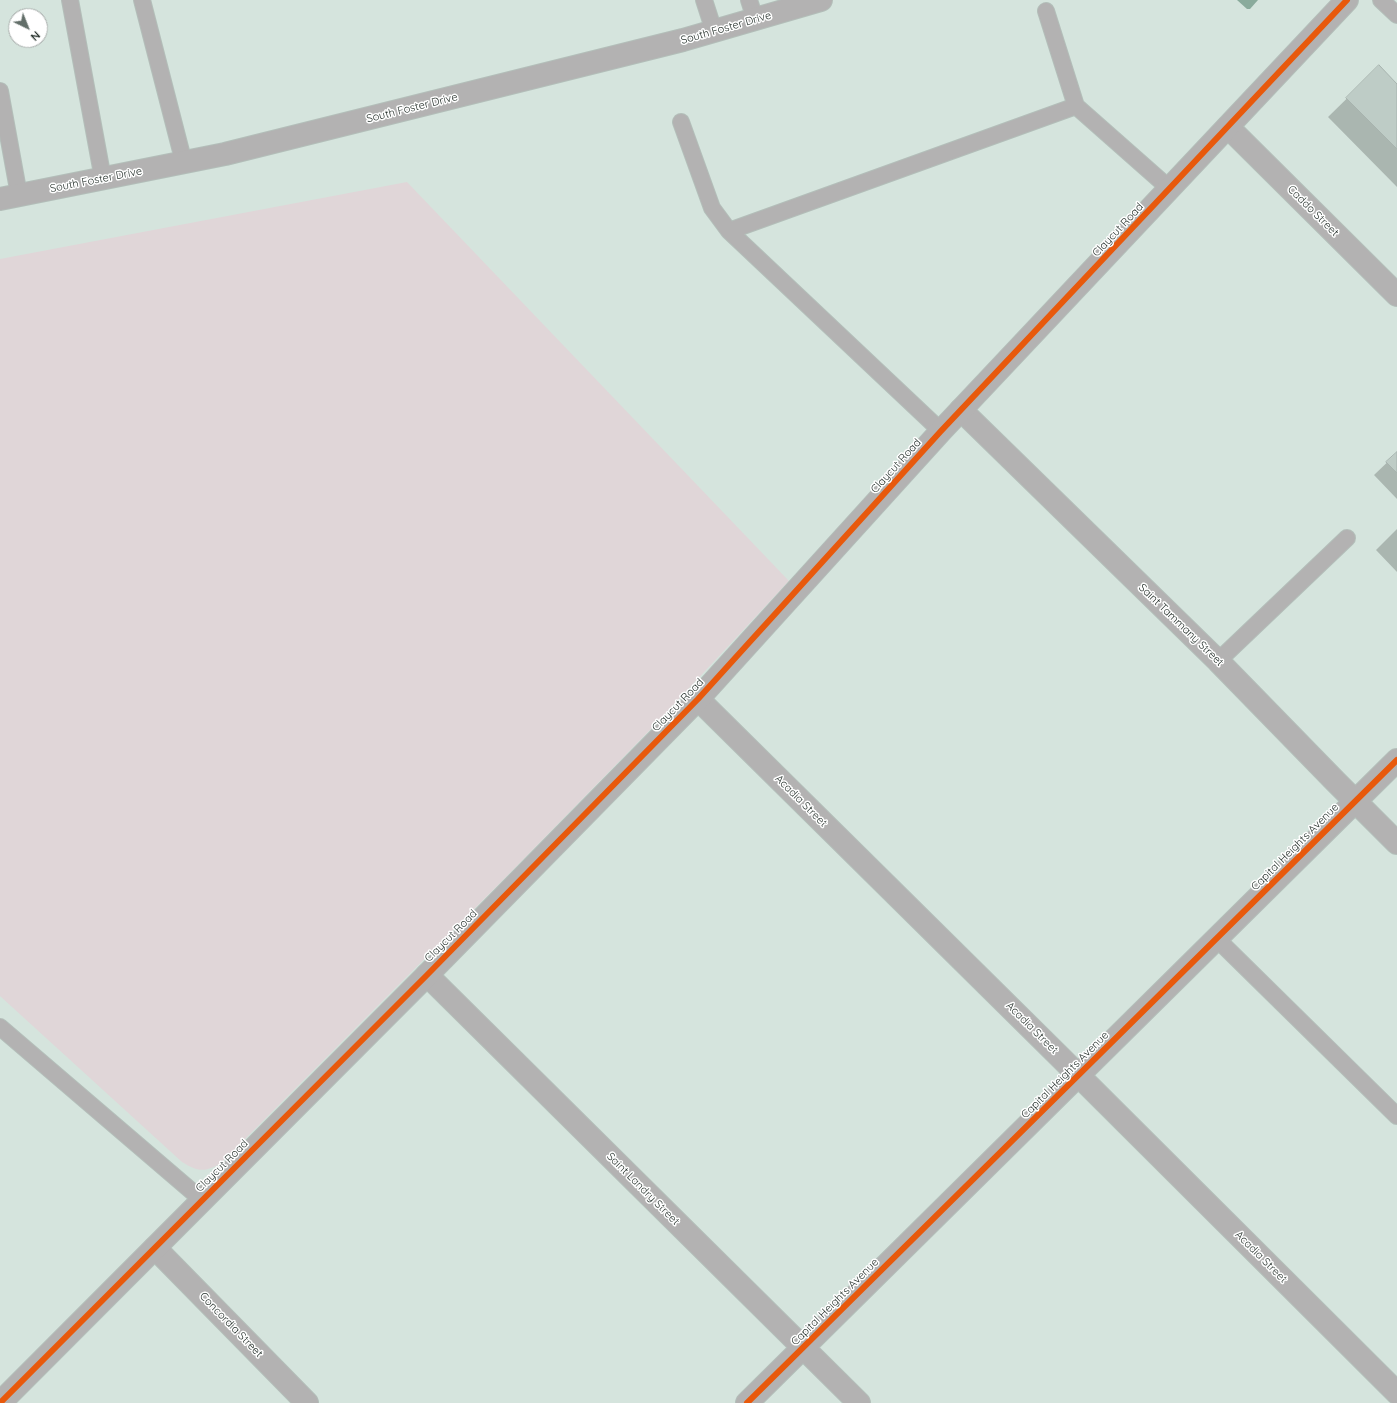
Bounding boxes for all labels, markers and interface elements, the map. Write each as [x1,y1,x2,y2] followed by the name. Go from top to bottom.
[8,8,48,48] north arrow
[679,9,773,47] street label: South Foster Drive
[28,28,43,44] text: N
[365,90,459,126] street label: South Foster Drive
[49,165,143,195] street label: South Foster Drive
[1285,183,1341,239] street label: Caddo Street
[1090,200,1146,260] street label: Claycut Road
[868,436,924,496] street label: Claycut Road
[1136,581,1226,669] street label: Saint Tammany Street
[649,676,707,734] street label: Claycut Road
[772,772,830,830] street label: Acadia Street
[1249,801,1341,893] street label: Capital Heights Avenue
[422,907,480,965] street label: Claycut Road
[1003,999,1061,1057] street label: Acadia Street
[1019,1029,1111,1121] street label: Capital Heights Avenue
[193,1137,251,1195] street label: Claycut Road
[604,1150,682,1228] street label: Saint Landry Street
[1232,1228,1290,1286] street label: Acadia Street
[789,1256,881,1348] street label: Capital Heights Avenue
[197,1290,265,1360] street label: Concordia Street

